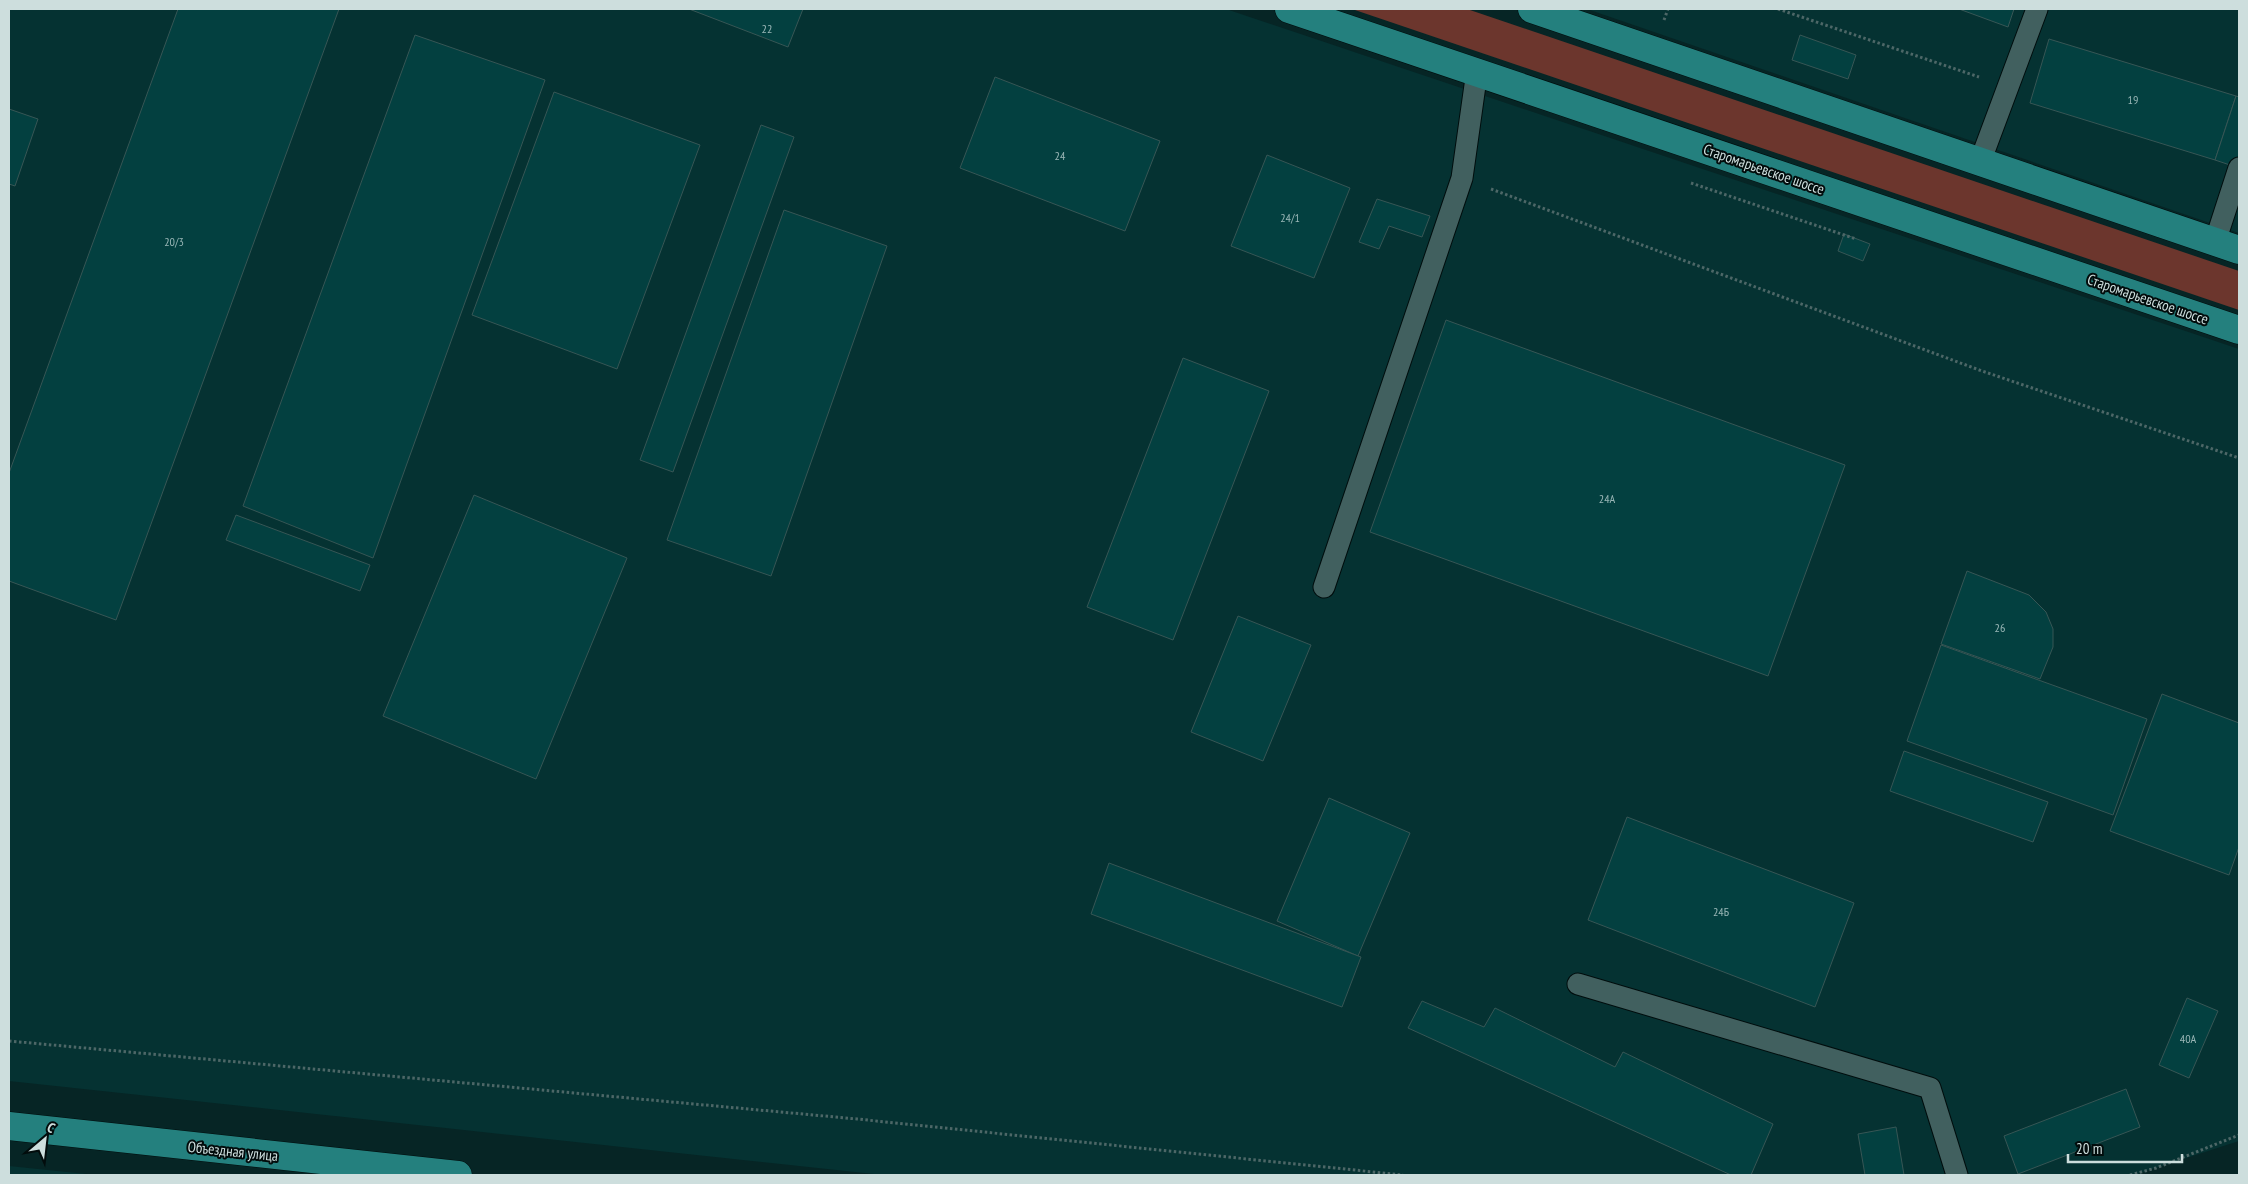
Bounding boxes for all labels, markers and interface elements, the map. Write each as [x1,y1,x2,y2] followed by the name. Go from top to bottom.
[762,21,772,36] house number: 22
[2128,92,2138,107] house number: 19
[1701,139,1827,199] street label: Старомарьевское шоссе
[1055,148,1066,163] house number: 24
[1280,210,1300,225] house number: 24/1
[164,234,184,249] house number: 20/3
[2085,269,2211,329] street label: Старомарьевское шоссе
[1599,491,1616,506] house number: 24А
[1995,620,2005,635] house number: 26
[1713,904,1729,919] house number: 24Б
[2180,1031,2197,1046] house number: 40А
[20,1114,70,1164] north arrow
[44,1118,59,1137] text: С
[2068,1132,2182,1164] scale bar
[187,1137,279,1165] street label: Объездная улица
[2076,1139,2102,1158] text: 20 m

